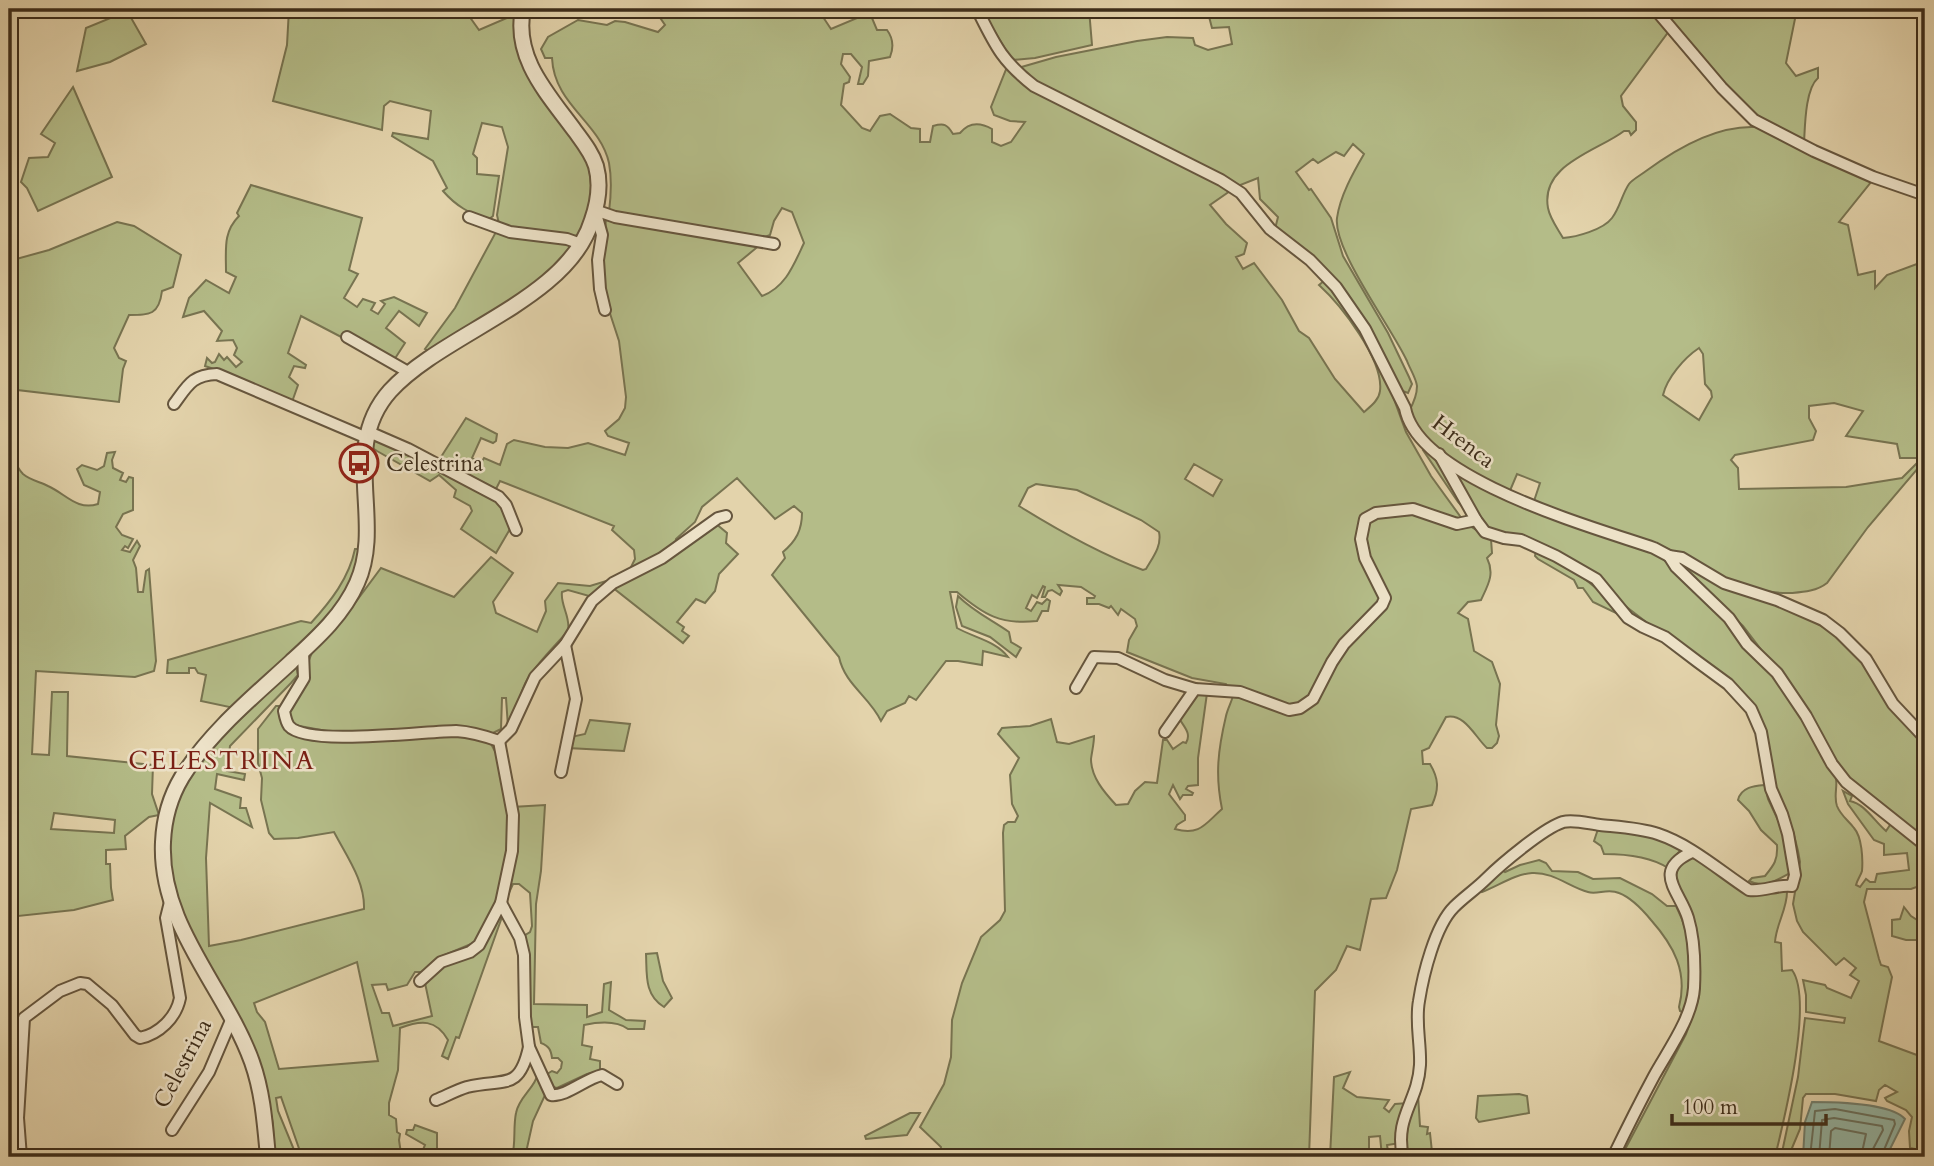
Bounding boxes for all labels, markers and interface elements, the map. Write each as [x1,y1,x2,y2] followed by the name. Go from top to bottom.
[1426,407,1502,475] street label: Hrenca
[338,442,380,484] bus stop icon: Celestrina
[386,448,483,479] place label: Celestrina
[128,743,316,778] district label: CELESTRINA
[146,1013,219,1113] street label: Celestrina
[1672,1082,1826,1126] scale bar
[1682,1093,1738,1122] text: 100 m

